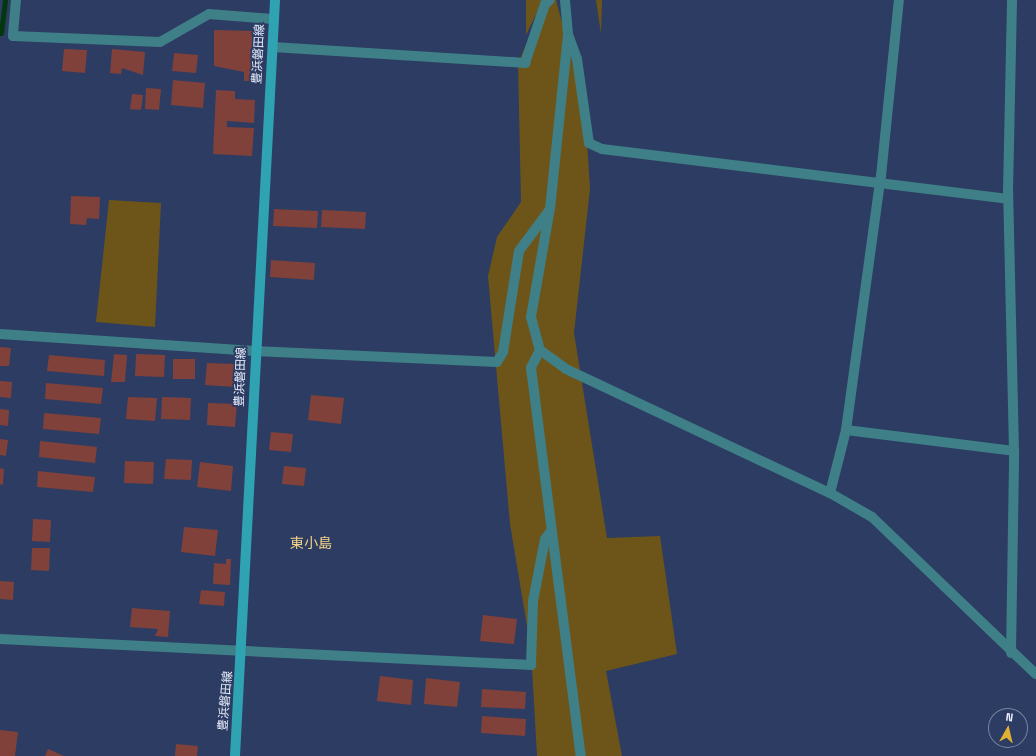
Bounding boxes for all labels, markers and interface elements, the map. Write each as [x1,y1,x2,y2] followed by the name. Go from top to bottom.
[250,24,268,84] street label: 豊浜磐田線
[233,347,249,407] street label: 豊浜磐田線
[290,535,332,551] district label: 東小島
[216,670,236,732] street label: 豊浜磐田線
[988,708,1028,748] north arrow
[1005,710,1014,725] text: N

